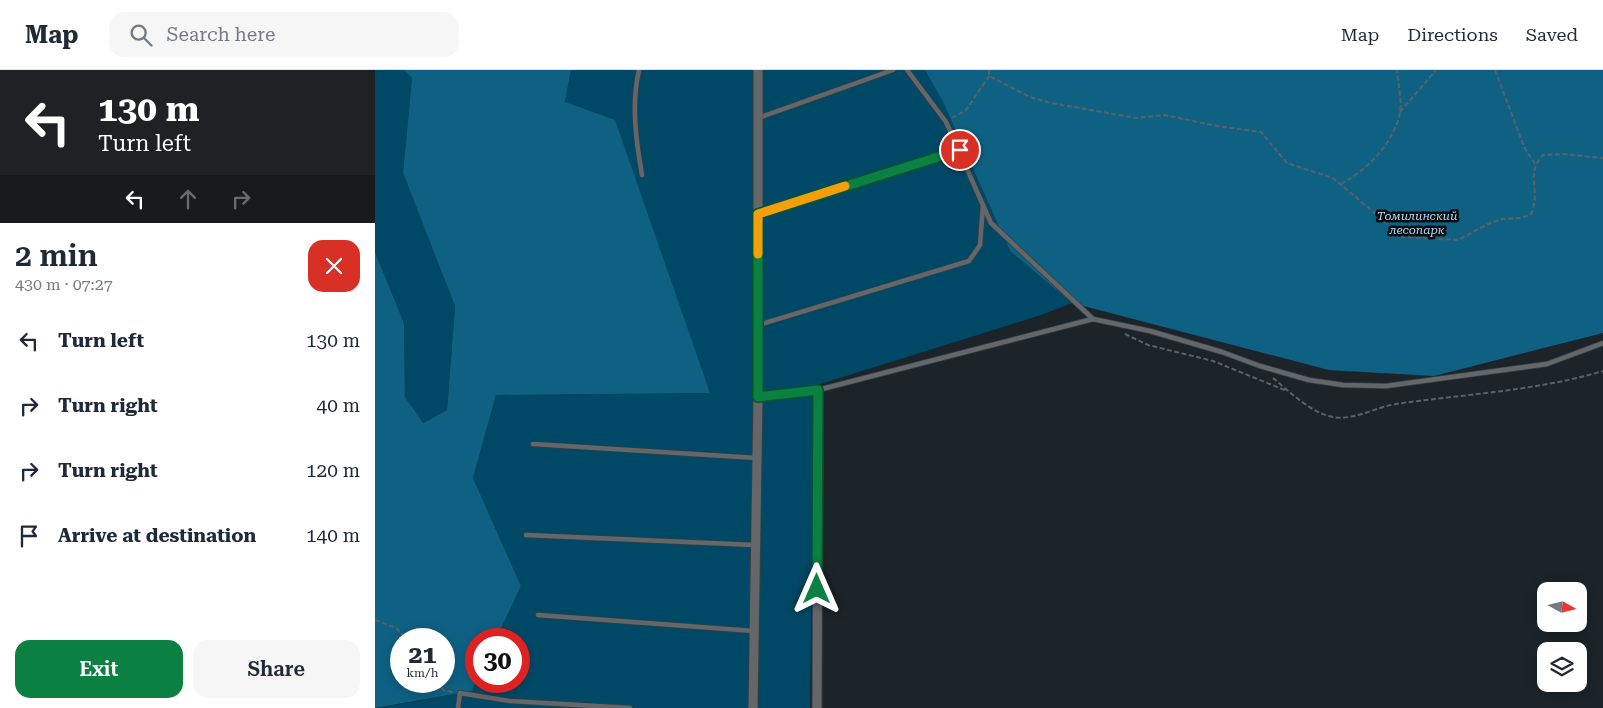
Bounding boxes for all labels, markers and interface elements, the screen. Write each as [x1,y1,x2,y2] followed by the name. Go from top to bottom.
[109,12,459,57] search box
[25,21,79,49] text: Map
[127,21,155,49] icon: search
[167,23,275,46] text: Search here
[1341,24,1379,45] text: Map
[1407,24,1498,45] text: Directions
[1526,24,1578,45] text: Saved
[98,89,199,130] text: 130 m
[15,90,80,155] icon: left
[939,129,981,171] pin
[98,131,191,156] text: Turn left
[946,136,974,164] icon: arrive
[121,185,149,213] icon: left
[174,185,202,213] icon: ahead
[227,185,255,213] icon: right
[1377,209,1457,237] park label: Томилинский лесопарк
[15,238,98,273] text: 2 min
[308,240,360,292] button: close
[15,275,113,294] text: 430 m · 07:27
[15,327,43,355] icon: left
[58,329,144,352] text: Turn left
[306,329,360,352] text: 130 m
[15,392,43,420] icon: right
[58,394,158,417] text: Turn right
[317,394,360,417] text: 40 m
[15,457,43,485] icon: right
[58,459,158,482] text: Turn right
[306,459,360,482] text: 120 m
[15,522,43,550] icon: arrive
[58,524,256,547] text: Arrive at destination
[306,524,360,547] text: 140 m
[790,562,842,614] position arrow
[1537,582,1587,632] north arrow
[1537,582,1587,692] map controls
[465,628,530,693] speed limit sign: 30
[15,640,183,698] button: Exit
[193,640,360,698] button: Share
[408,640,437,669] text: 21
[1537,642,1587,692] button: layers
[406,666,439,680] text: km/h

